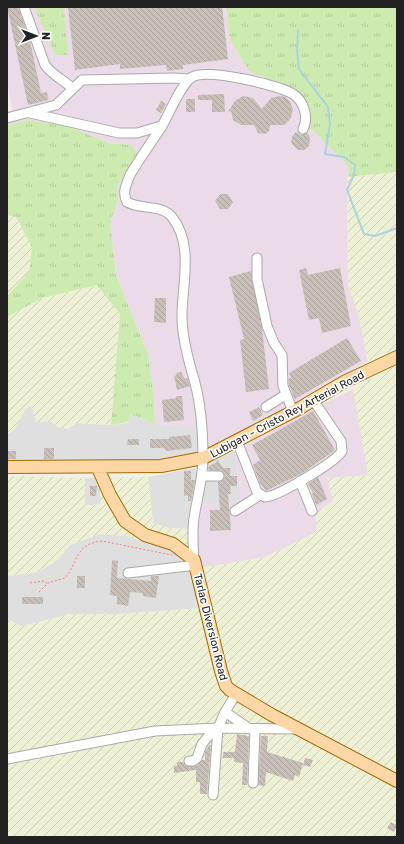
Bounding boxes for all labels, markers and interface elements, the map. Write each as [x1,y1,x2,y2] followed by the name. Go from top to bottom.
[16,16,56,56] north arrow
[39,32,52,40] text: N
[208,368,366,461] street label: Lubigan - Cristo Rey Arterial Road
[191,572,230,682] street label: Tarlac Diversion Road

